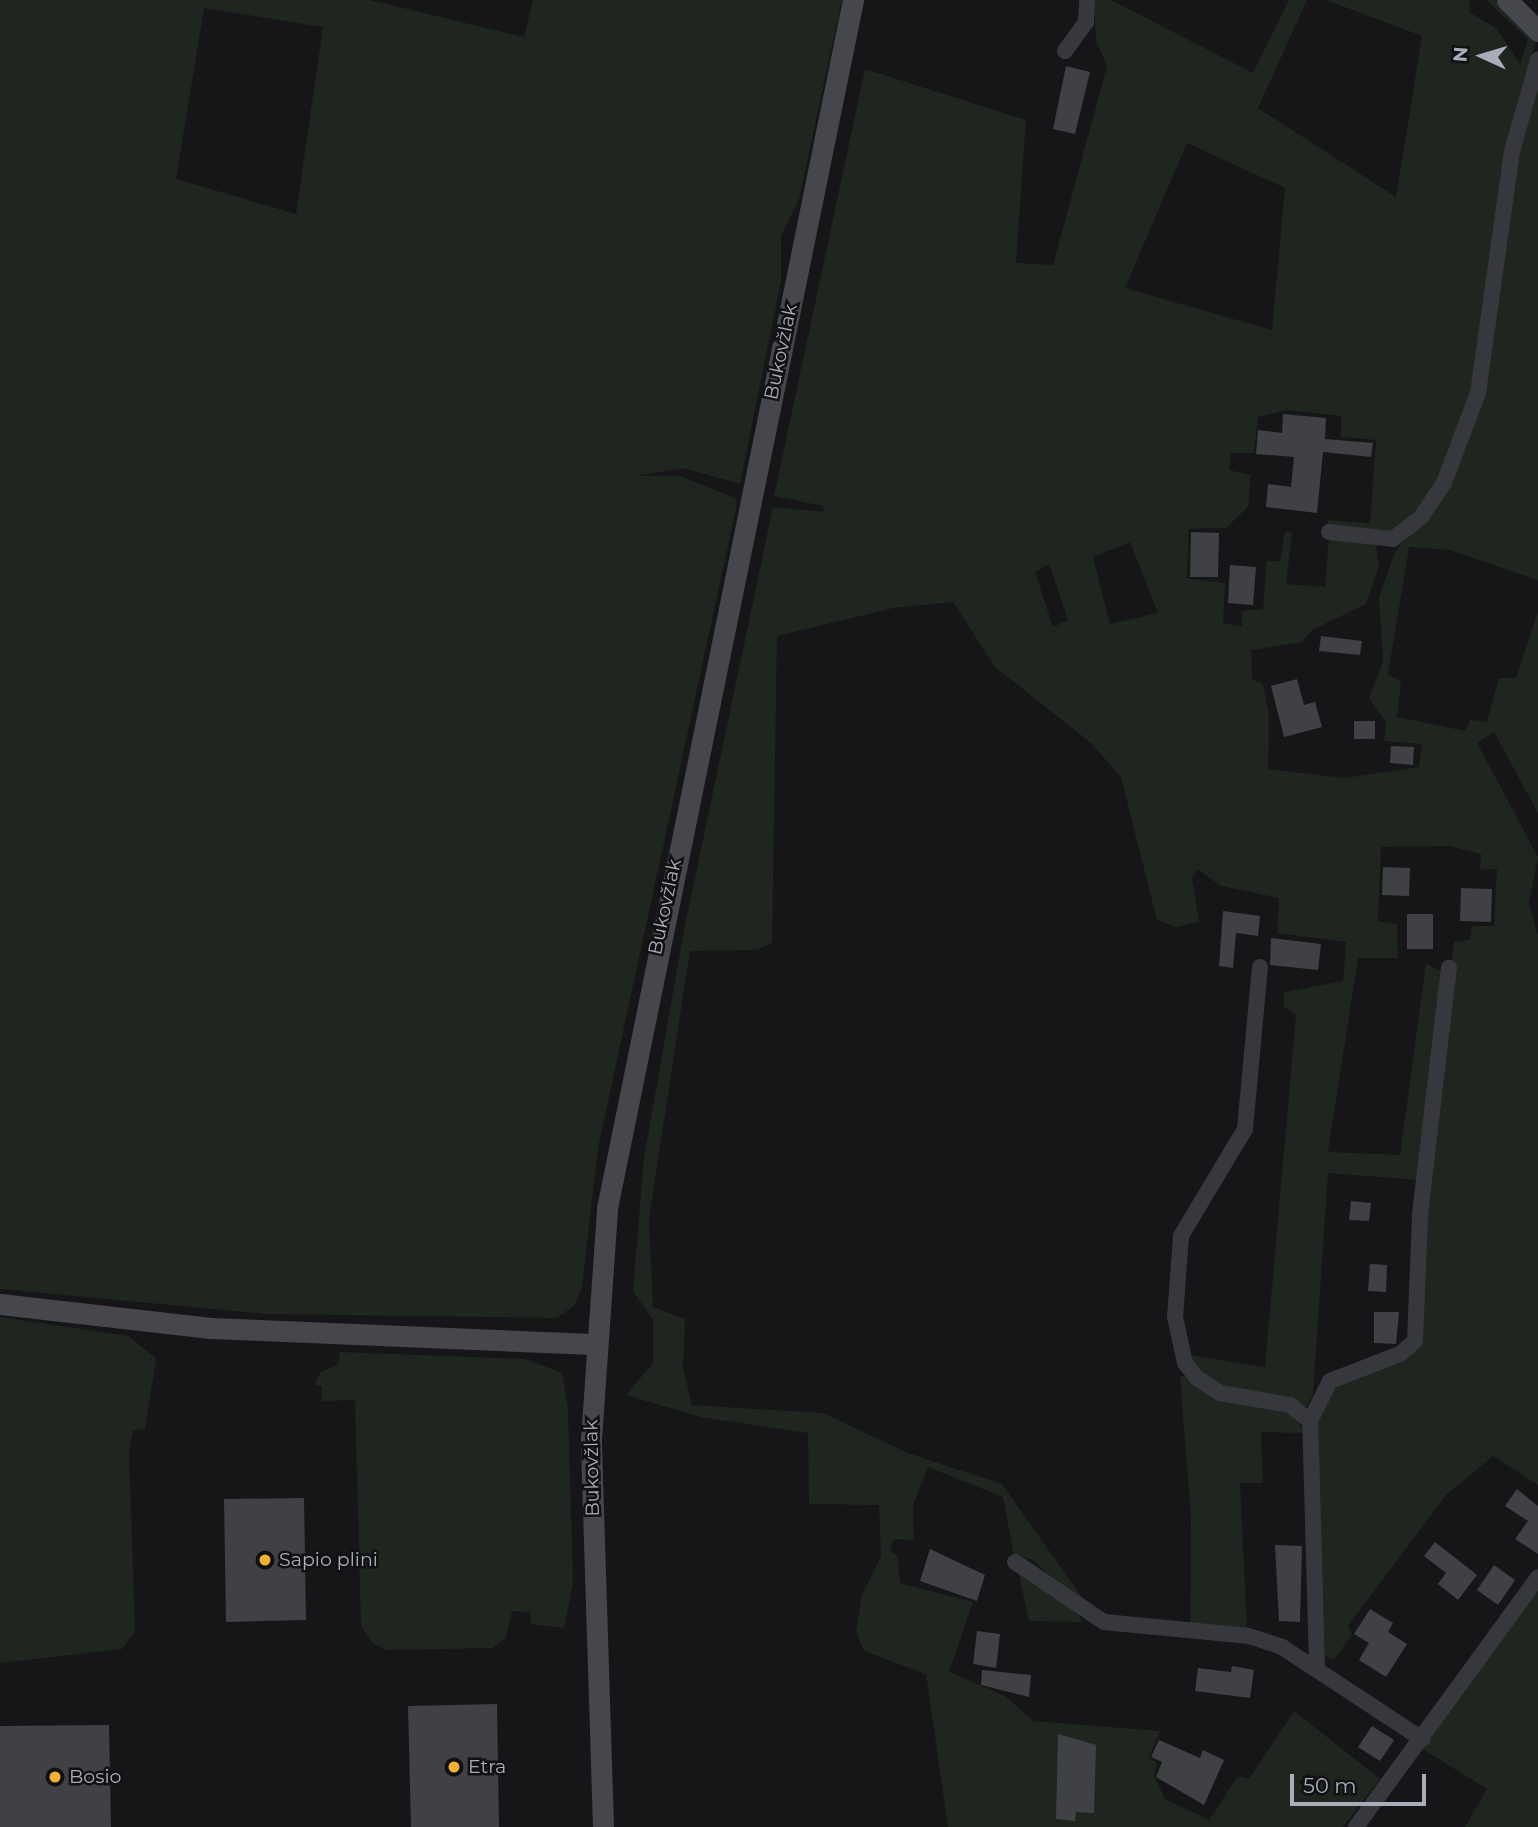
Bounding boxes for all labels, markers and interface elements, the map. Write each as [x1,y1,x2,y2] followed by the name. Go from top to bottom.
[1447,21,1517,91] north arrow
[1449,46,1473,63] text: N
[760,302,802,402] street label: Bukovžlak
[644,857,686,957] street label: Bukovžlak
[580,1419,604,1517] street label: Bukovžlak
[279,1549,378,1571] place label: Sapio plini
[257,1552,273,1568] marker: Sapio plini
[468,1756,506,1778] place label: Etra
[446,1759,462,1775] marker: Etra
[1293,1760,1430,1804] scale bar
[69,1766,122,1788] place label: Bosio
[47,1769,63,1785] marker: Bosio
[1303,1773,1357,1798] text: 50 m

